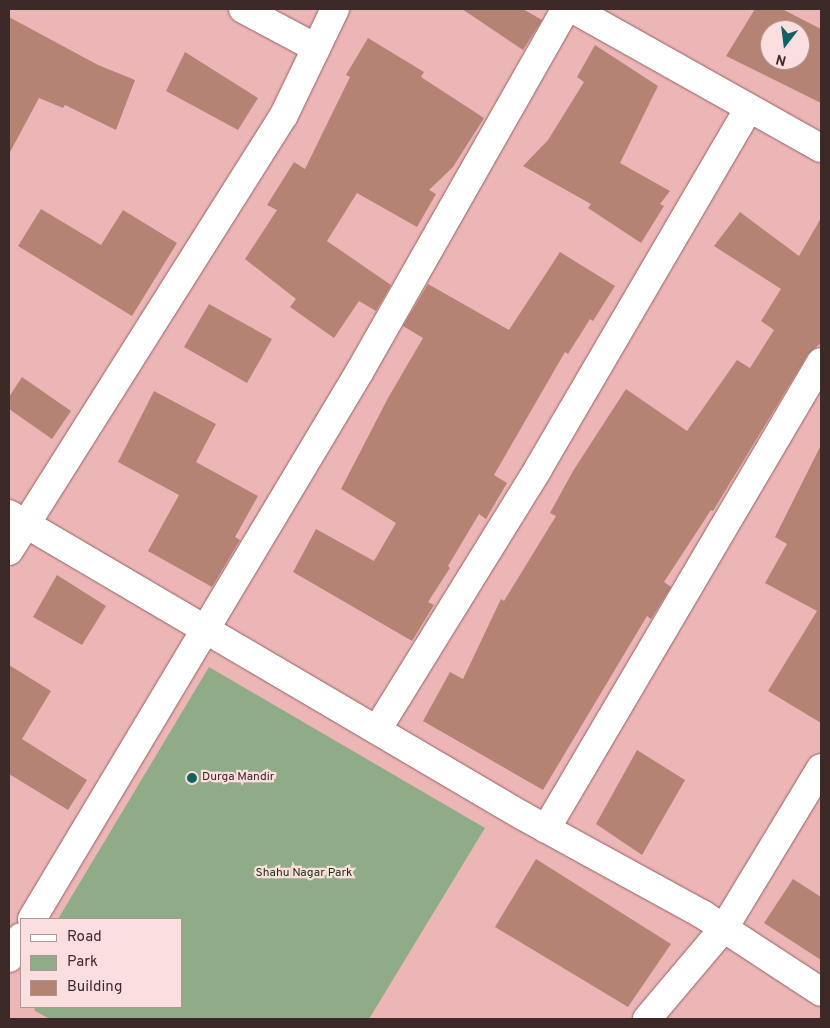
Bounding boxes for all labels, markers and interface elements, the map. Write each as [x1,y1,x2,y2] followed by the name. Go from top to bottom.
[760,20,810,70] north arrow
[774,49,788,69] text: N
[202,771,275,785] place label: Durga Mandir
[186,772,198,784] marker: Durga Mandir
[256,867,352,881] park label: Shahu Nagar Park
[20,918,182,1008] legend
[67,928,102,947] text: Road
[67,953,98,972] text: Park
[67,978,122,997] text: Building

